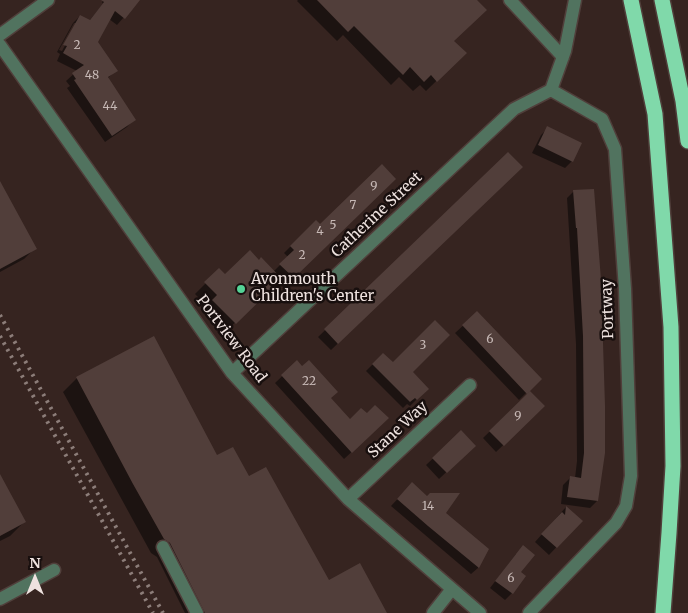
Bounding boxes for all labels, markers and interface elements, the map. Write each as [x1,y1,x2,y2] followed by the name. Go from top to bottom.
[73,39,81,53] house number: 2
[85,69,99,83] house number: 48
[103,100,117,114] house number: 44
[328,168,426,262] street label: Catherine Street
[370,180,378,194] house number: 9
[350,199,356,213] house number: 7
[329,219,337,233] house number: 5
[316,225,324,239] house number: 4
[298,249,306,263] house number: 2
[251,271,374,306] place label: Avonmouth Children's Center
[598,279,618,339] street label: Portway
[235,283,247,295] marker: Avonmouth Children's Center
[192,292,270,386] street label: Portview Road
[486,333,494,347] house number: 6
[420,339,426,353] house number: 3
[302,375,316,389] house number: 22
[364,398,432,462] street label: Stane Way
[514,410,522,424] house number: 9
[422,500,434,514] house number: 14
[10,553,60,603] north arrow
[29,554,41,572] text: N
[507,572,515,586] house number: 6

